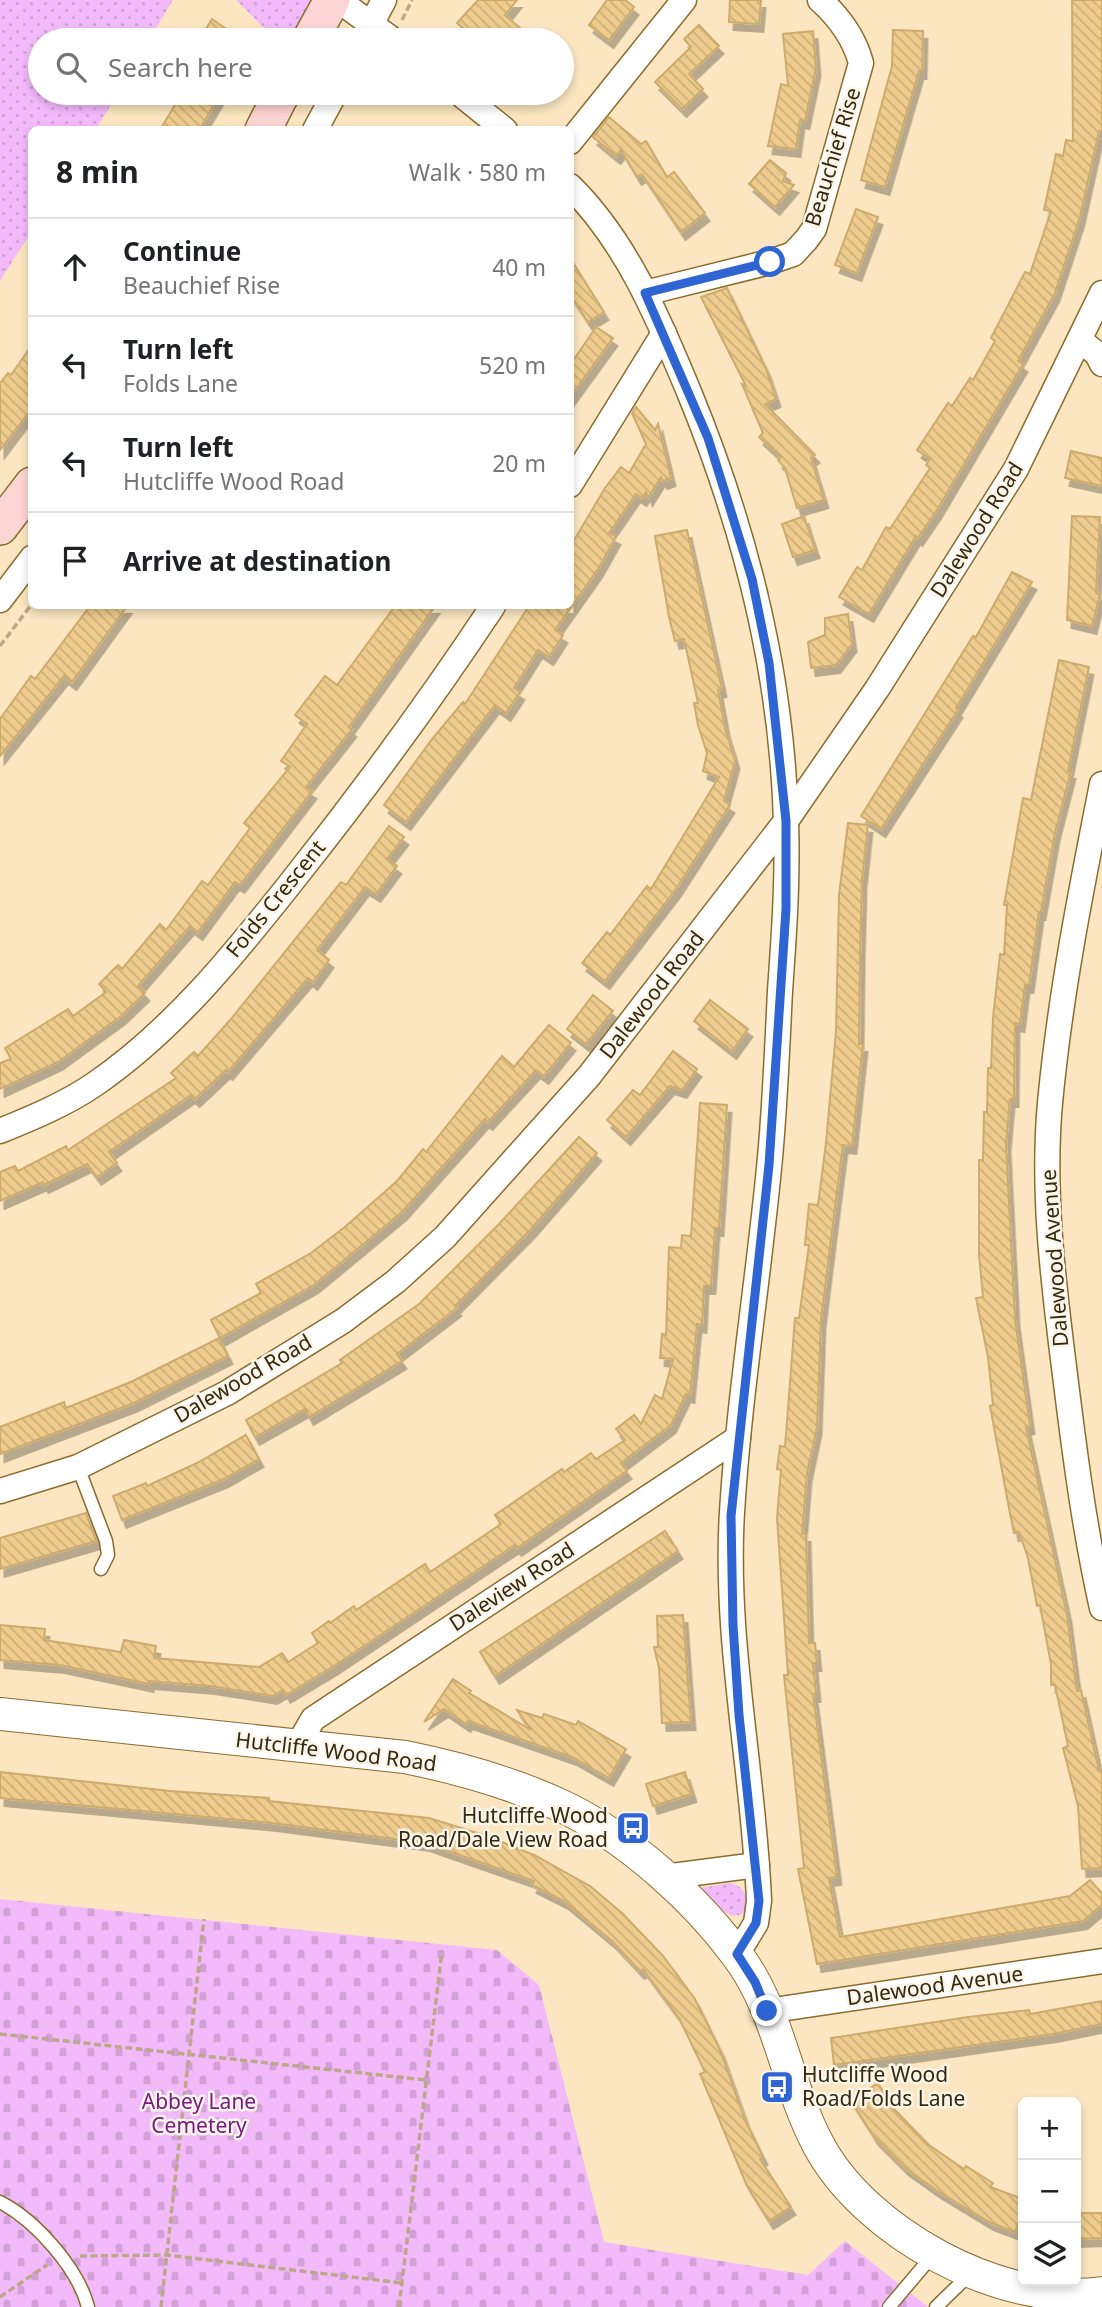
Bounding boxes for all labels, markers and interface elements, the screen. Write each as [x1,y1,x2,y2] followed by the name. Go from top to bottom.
[28,28,574,105] search box
[52,48,90,86] icon: search
[108,49,253,85] text: Search here
[798,84,866,229] street label: Beauchief Rise
[56,151,139,192] text: 8 min
[409,156,546,188] text: Walk · 580 m
[123,233,241,269] text: Continue
[754,246,785,277] route start
[56,248,94,286] icon: ahead
[492,251,546,283] text: 40 m
[123,269,280,301] text: Beauchief Rise
[123,331,234,367] text: Turn left
[56,346,94,384] icon: left
[479,349,546,381] text: 520 m
[123,367,238,399] text: Folds Lane
[123,429,234,465] text: Turn left
[56,444,94,482] icon: left
[492,447,546,479] text: 20 m
[923,456,1029,602] street label: Dalewood Road
[123,465,344,497] text: Hutcliffe Wood Road
[56,542,94,580] icon: arrive
[123,543,392,579] text: Arrive at destination
[219,834,331,963] street label: Folds Crescent
[593,925,710,1064] street label: Dalewood Road
[1034,1168,1074,1348] street label: Dalewood Avenue
[169,1327,316,1429] street label: Dalewood Road
[443,1535,579,1637] street label: Daleview Road
[234,1725,438,1777] street label: Hutcliffe Wood Road
[398,1801,608,1853] place label: Hutcliffe Wood Road/Dale View Road
[614,1809,652,1847] bus stop icon: Hutcliffe Wood Road/Dale View Road
[845,1959,1025,2011] street label: Dalewood Avenue
[751,1995,782,2026] route end
[802,2060,965,2112] place label: Hutcliffe Wood Road/Folds Lane
[758,2068,796,2106] bus stop icon: Hutcliffe Wood Road/Folds Lane
[142,2087,256,2139] park label: Abbey Lane Cemetery
[1018,2097,1081,2286] map controls
[1018,2097,1081,2160] button: +
[1018,2160,1081,2223] button: −
[1018,2223,1081,2286] button: layers

